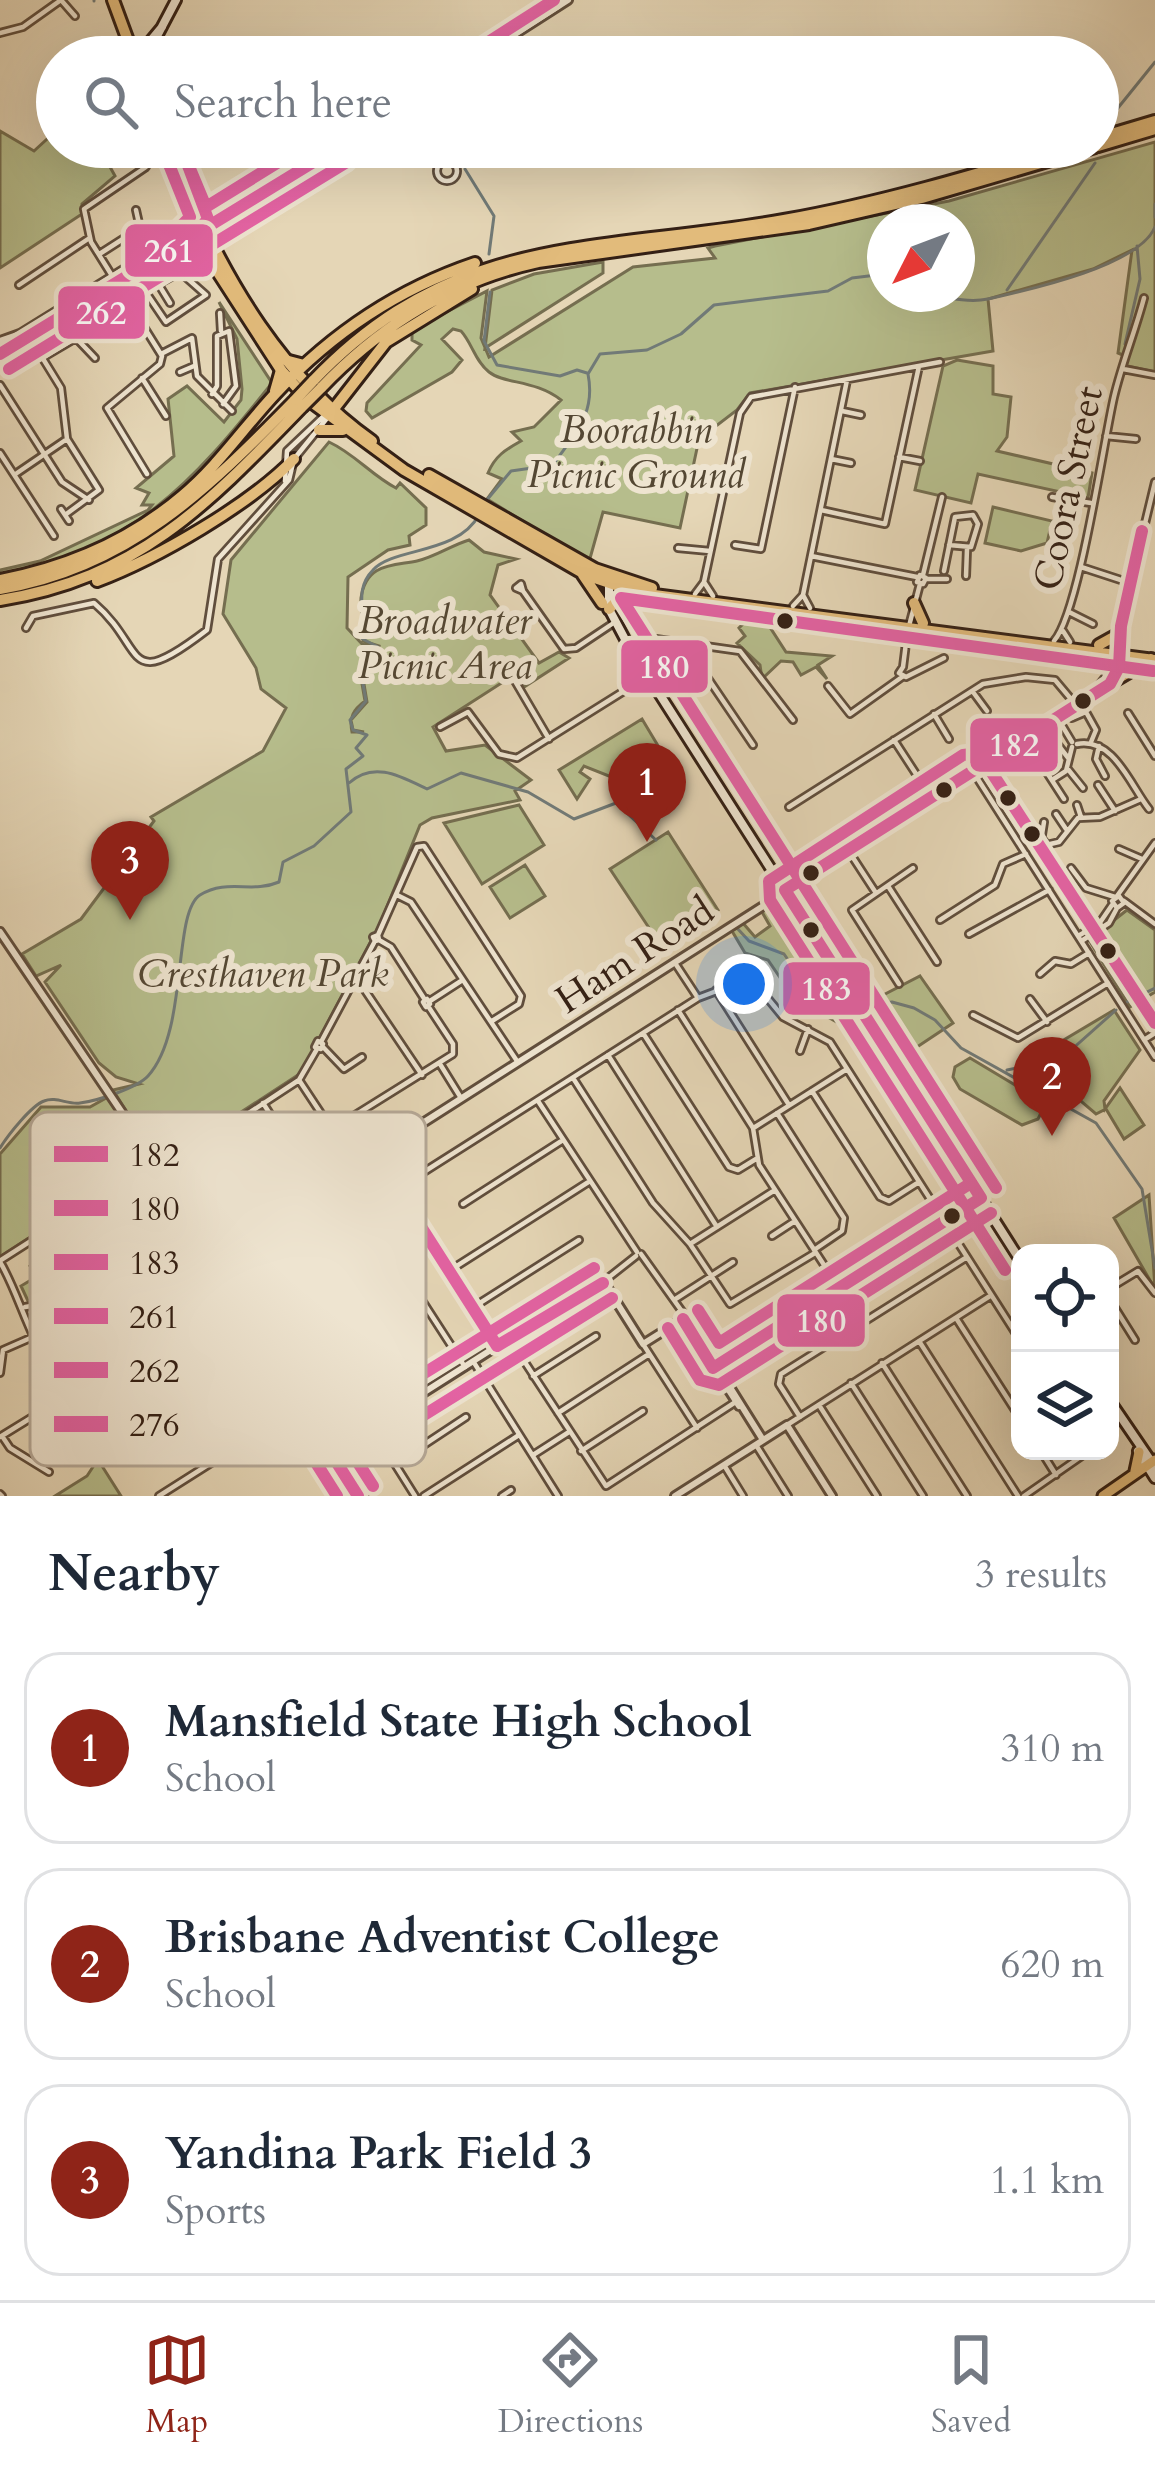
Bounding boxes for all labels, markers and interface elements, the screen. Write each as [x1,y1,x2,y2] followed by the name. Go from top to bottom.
[36,36,1119,168] search box
[78,69,144,135] icon: search
[174,72,392,133] text: Search here
[867,204,975,312] north arrow
[123,222,215,279] line badge: 261
[144,229,194,274] text: 261
[56,284,147,341] line badge: 262
[76,291,126,336] text: 262
[1021,381,1116,595] street label: Coora Street
[527,403,747,501] park label: Boorabbin Picnic Ground
[358,594,533,692] park label: Broadwater Picnic Area
[774,610,796,632] unlabelled marker
[619,638,710,695] line badge: 180
[639,645,689,690] text: 180
[1072,690,1094,712] unlabelled marker
[968,716,1060,774] line badge: 182
[989,723,1039,768] text: 182
[608,743,686,842] pin: 1
[933,779,955,801] unlabelled marker
[997,787,1019,809] unlabelled marker
[91,821,169,920] pin: 3
[1021,823,1043,845] unlabelled marker
[800,862,822,884] unlabelled marker
[545,884,724,1026] street label: Ham Road
[800,919,822,941] unlabelled marker
[1097,940,1119,962] unlabelled marker
[137,947,389,1000] park label: Cresthaven Park
[714,954,774,1014] your location
[781,960,872,1017] line badge: 183
[801,967,851,1012] text: 183
[1013,1037,1091,1136] pin: 2
[30,1112,426,1466] legend
[129,1133,180,1178] text: 182
[129,1187,180,1232] text: 180
[941,1205,963,1227] unlabelled marker
[129,1241,180,1286] text: 183
[1011,1244,1119,1460] map controls
[1011,1244,1119,1352] button: locate
[775,1292,867,1349] line badge: 180
[129,1295,180,1340] text: 261
[796,1299,846,1344] text: 180
[129,1349,180,1394] text: 262
[1011,1352,1119,1460] button: layers
[129,1403,180,1448] text: 276
[48,1539,220,1609] text: Nearby
[975,1548,1107,1601] text: 3 results
[165,1691,752,1752] text: Mansfield State High School
[80,1722,100,1775] text: 1
[1001,1722,1104,1775] text: 310 m
[165,1752,276,1805] text: School
[165,1907,720,1968] text: Brisbane Adventist College
[80,1938,100,1991] text: 2
[1001,1938,1104,1991] text: 620 m
[165,1968,276,2021] text: School
[165,2123,592,2184] text: Yandina Park Field 3
[80,2154,100,2207] text: 3
[990,2154,1104,2207] text: 1.1 km
[165,2184,266,2237] text: Sports
[144,2327,210,2444] tab: Map
[498,2327,643,2444] tab: Directions
[931,2327,1011,2444] tab: Saved

